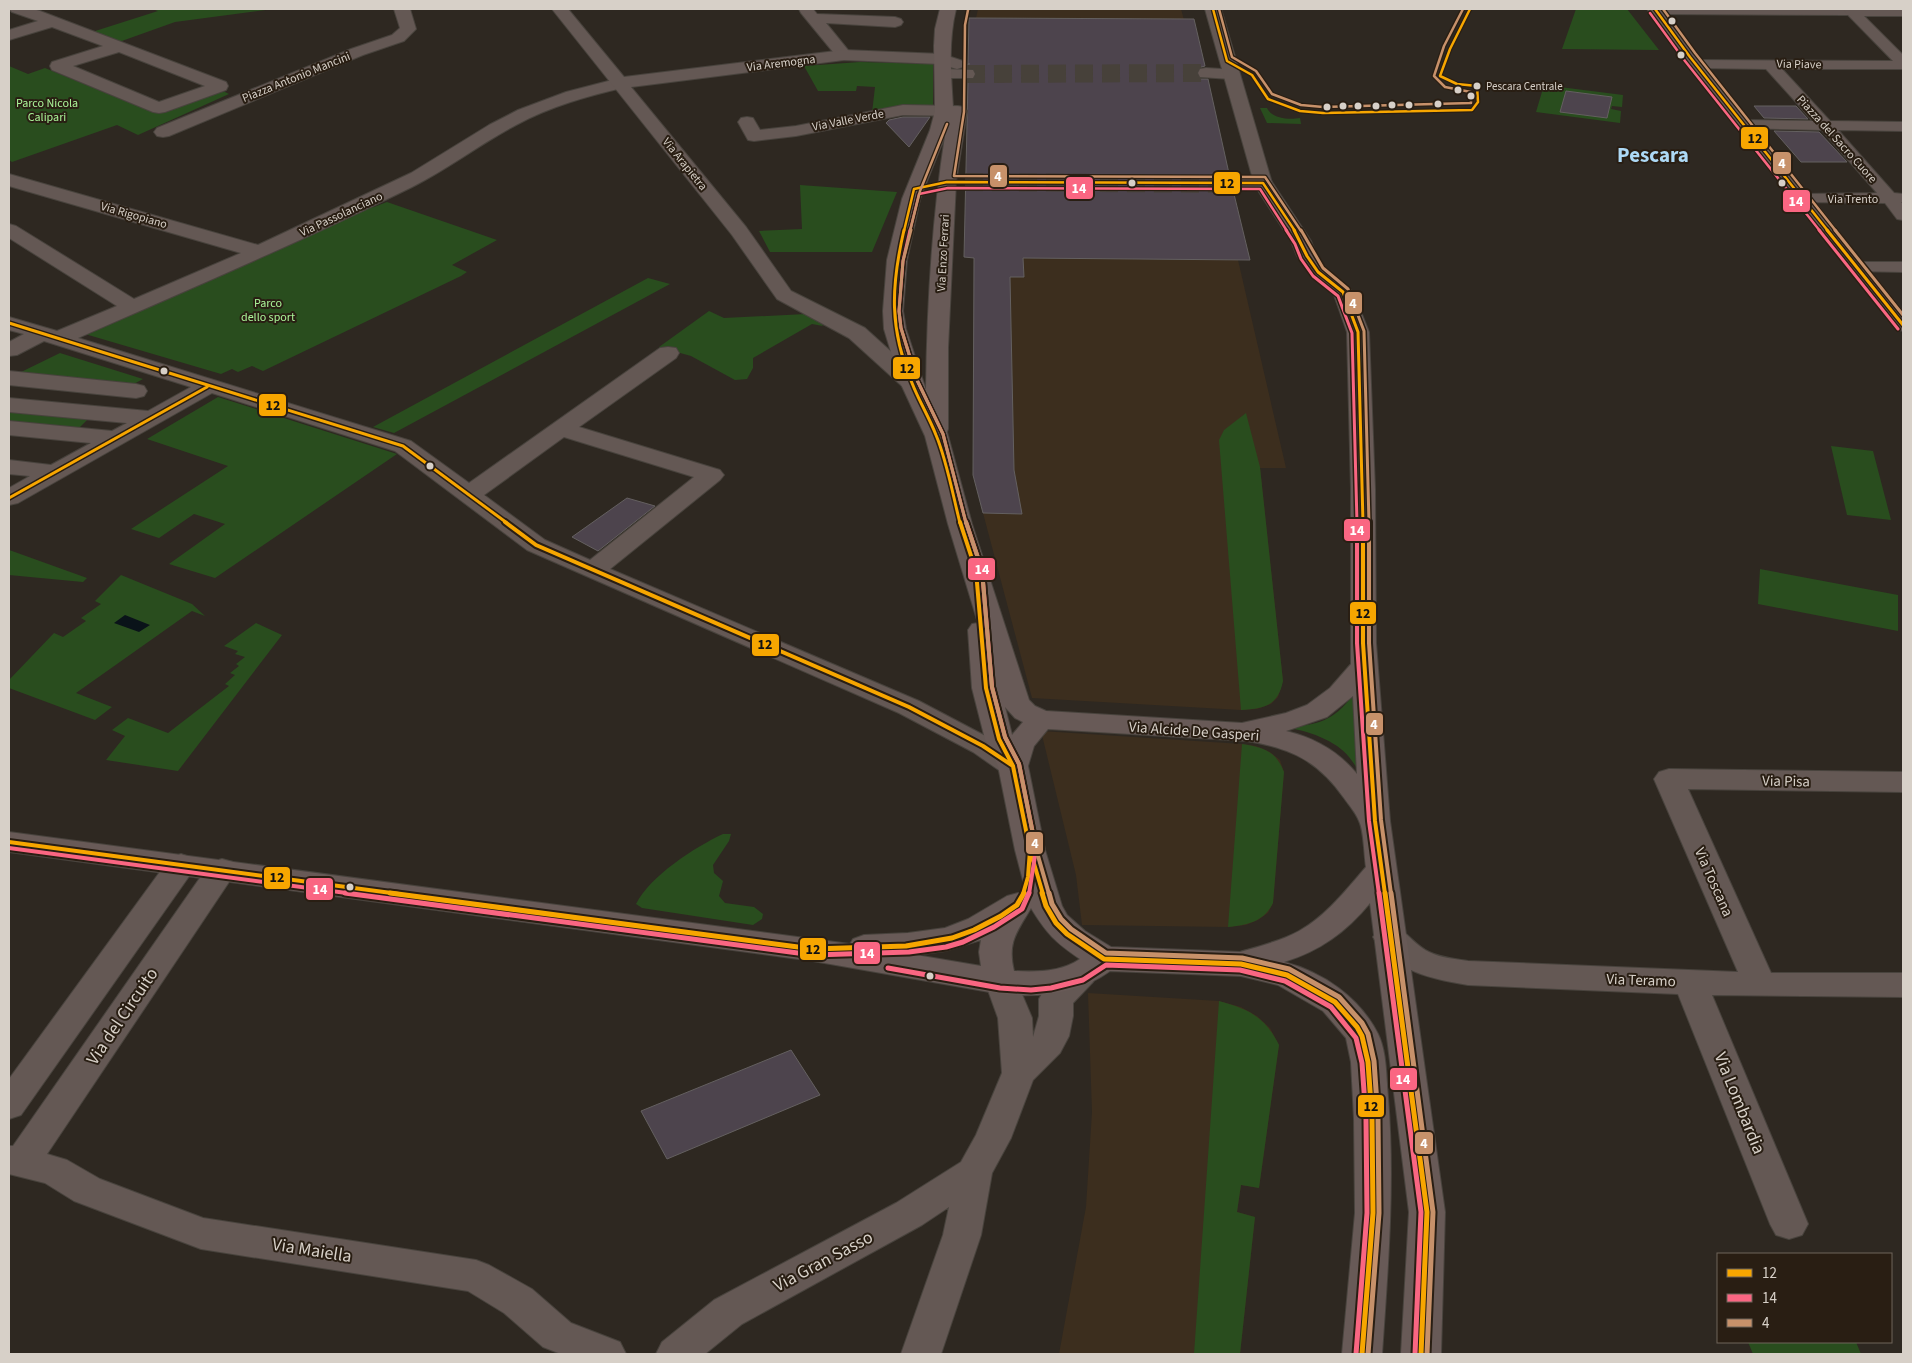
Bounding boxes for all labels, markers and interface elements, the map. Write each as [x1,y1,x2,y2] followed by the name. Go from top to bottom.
[1667,16,1677,26] unlabelled marker
[240,48,353,107] street label: Piazza Antonio Mancini
[1676,50,1686,60] unlabelled marker
[746,51,816,76] street label: Via Aremogna
[1776,56,1822,73] street label: Via Piave
[1486,79,1563,94] place label: Pescara Centrale
[1472,81,1482,91] marker: Pescara Centrale
[1453,85,1463,95] unlabelled marker
[1466,91,1476,101] unlabelled marker
[1793,92,1881,187] street label: Piazza del Sacro Cuore
[16,95,78,126] park label: Parco Nicola Calipari
[1433,99,1443,109] unlabelled marker
[1387,100,1397,110] unlabelled marker
[1404,100,1414,110] unlabelled marker
[1338,101,1348,111] unlabelled marker
[1353,101,1363,111] unlabelled marker
[1371,101,1381,111] unlabelled marker
[1322,102,1332,112] unlabelled marker
[811,105,885,136] street label: Via Valle Verde
[1740,126,1769,150] line badge: 12
[1748,129,1762,149] text: 12
[658,134,711,194] street label: Via Arapietra
[1617,140,1689,170] district label: Pescara
[1772,151,1792,175] line badge: 4
[1778,154,1786,174] text: 4
[989,164,1008,188] line badge: 4
[994,167,1002,187] text: 4
[1213,171,1241,195] line badge: 12
[1220,174,1234,194] text: 12
[1065,176,1094,200] line badge: 14
[1127,178,1137,188] unlabelled marker
[1777,178,1787,188] unlabelled marker
[1072,179,1087,199] text: 14
[297,188,385,241] street label: Via Passolanciano
[1782,189,1811,213] line badge: 14
[1828,191,1878,208] street label: Via Trento
[1789,192,1804,212] text: 14
[99,198,169,233] street label: Via Rigopiano
[933,214,954,292] street label: Via Enzo Ferrari
[1344,291,1363,315] line badge: 4
[1349,294,1357,314] text: 4
[241,295,295,326] park label: Parco dello sport
[892,356,921,380] line badge: 12
[900,359,914,379] text: 12
[159,366,169,376] unlabelled marker
[258,393,287,417] line badge: 12
[266,396,280,416] text: 12
[425,461,435,471] unlabelled marker
[1343,518,1371,542] line badge: 14
[1350,521,1365,541] text: 14
[967,557,996,581] line badge: 14
[975,560,990,580] text: 14
[1349,601,1377,625] line badge: 12
[1356,604,1370,624] text: 12
[751,633,780,657] line badge: 12
[758,635,772,655] text: 12
[1365,712,1384,736] line badge: 4
[1370,715,1378,735] text: 4
[1128,716,1260,747] street label: Via Alcide De Gasperi
[1762,771,1810,792] street label: Via Pisa
[1025,831,1044,855] line badge: 4
[1031,834,1039,854] text: 4
[1689,844,1738,920] street label: Via Toscana
[263,866,291,890] line badge: 12
[270,868,284,888] text: 12
[305,877,334,901] line badge: 14
[313,880,328,900] text: 14
[345,882,355,892] unlabelled marker
[799,937,827,961] line badge: 12
[806,940,820,960] text: 12
[853,941,881,965] line badge: 14
[860,944,875,964] text: 14
[81,963,164,1070] street label: Via del Circuito
[1606,969,1676,992] street label: Via Teramo
[925,971,935,981] unlabelled marker
[1708,1048,1771,1158] street label: Via Lombardia
[1389,1067,1418,1091] line badge: 14
[1396,1070,1411,1090] text: 14
[1357,1094,1385,1118] line badge: 12
[1364,1097,1378,1117] text: 12
[1414,1131,1434,1155] line badge: 4
[1420,1134,1428,1154] text: 4
[769,1225,877,1298] street label: Via Gran Sasso
[270,1232,353,1269] street label: Via Maiella
[1717,1253,1892,1343] legend
[1762,1263,1777,1284] text: 12
[1762,1288,1777,1309] text: 14
[1762,1313,1770,1334] text: 4

